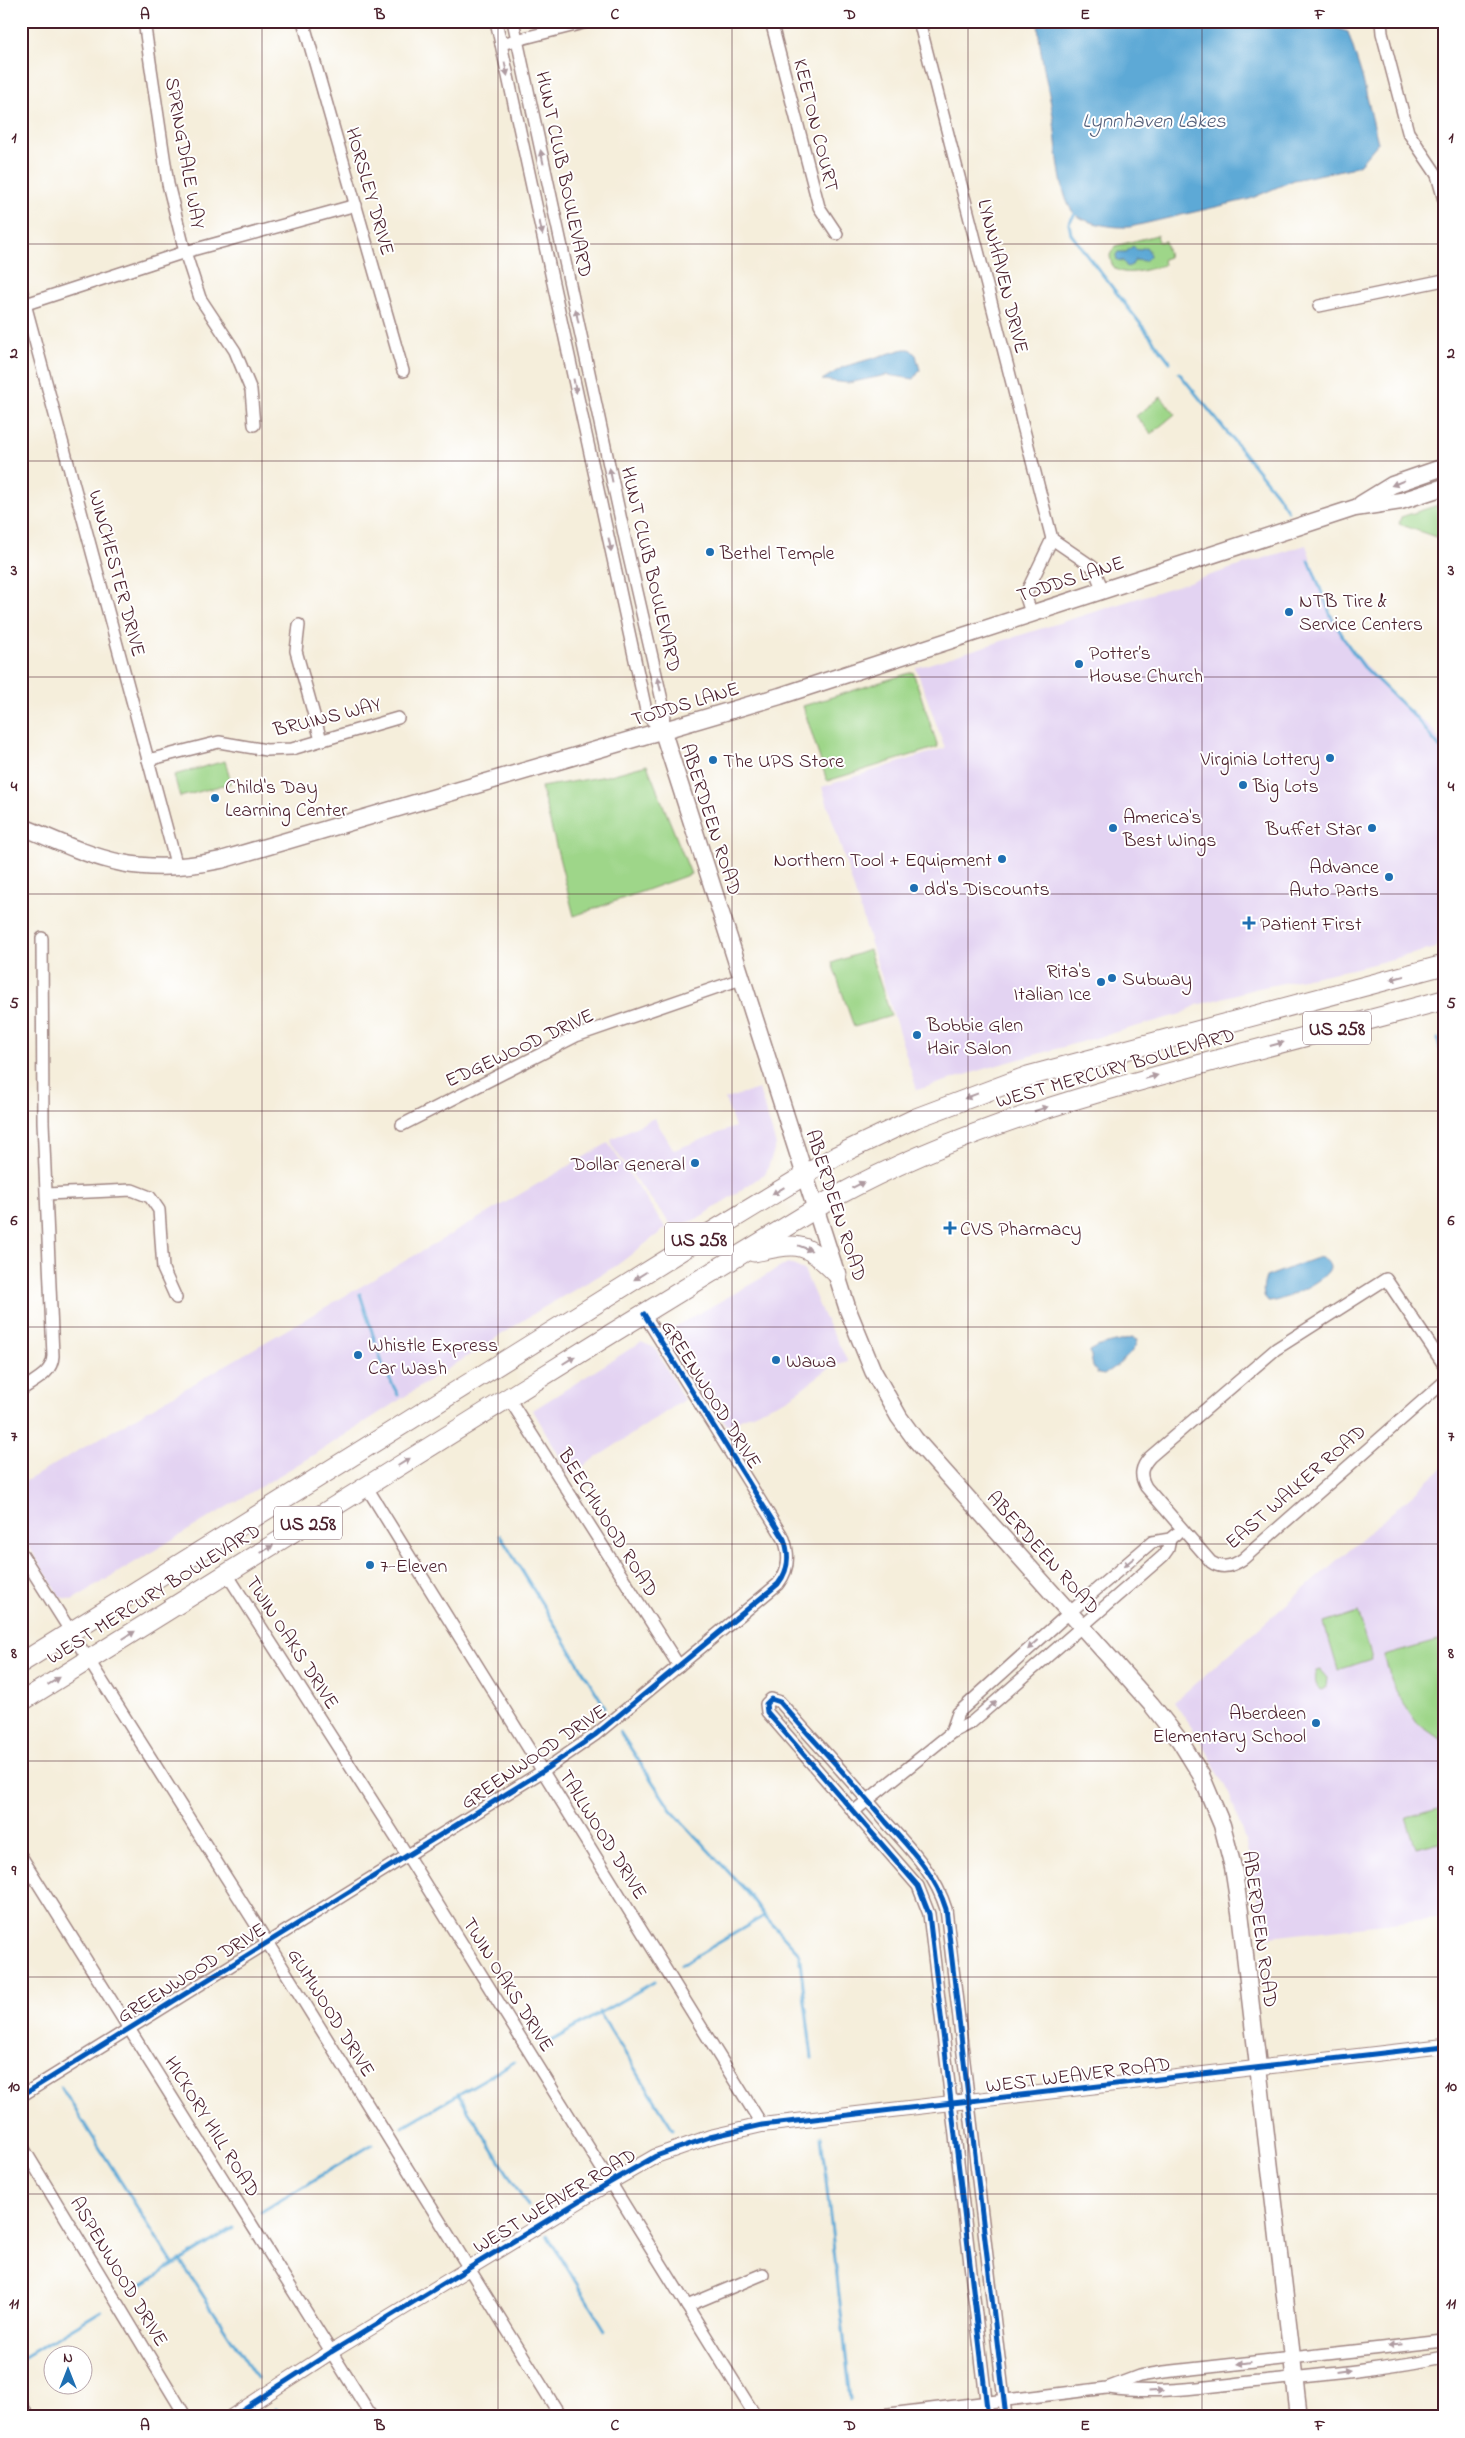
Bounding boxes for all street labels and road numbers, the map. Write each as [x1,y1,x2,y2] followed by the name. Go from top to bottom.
[784,56,845,195] street label: KEETON COURT
[527,69,599,280] street label: HUNT CLUB BOULEVARD
[156,75,211,232] street label: SPRINGDALE WAY
[336,124,401,259] street label: HORSLEY DRIVE
[968,196,1035,357] street label: LYNNHAVEN DRIVE
[612,464,687,675] street label: HUNT CLUB BOULEVARD
[79,487,152,660] street label: WINCHESTER DRIVE
[1013,549,1128,611] street label: TODDS LANE
[628,675,743,736] street label: TODDS LANE
[270,691,385,746] street label: BRUINS WAY
[671,740,748,899] street label: ABERDEEN ROAD
[441,1002,599,1096] street label: EDGEWOOD DRIVE
[1303,1011,1371,1044] road number: US 258
[993,1021,1239,1117] street label: WEST MERCURY BOULEVARD
[796,1126,873,1285] street label: ABERDEEN ROAD
[665,1222,733,1256] road number: US 258
[652,1315,767,1475] street label: GREENWOOD DRIVE
[1220,1418,1373,1557] street label: EAST WALKER ROAD
[549,1443,664,1603] street label: BEECHWOOD ROAD
[979,1485,1106,1622] street label: ABERDEEN ROAD
[274,1506,342,1540] road number: US 258
[42,1517,267,1673] street label: WEST MERCURY BOULEVARD
[237,1571,345,1716] street label: TWIN OAKS DRIVE
[456,1698,613,1818] street label: GREENWOOD DRIVE
[550,1765,653,1906] street label: TALLWOOD DRIVE
[1233,1849,1284,2009] street label: ABERDEEN ROAD
[454,1912,560,2058] street label: TWIN OAKS DRIVE
[112,1917,272,2032] street label: GREENWOOD DRIVE
[279,1943,381,2083] street label: GUMWOOD DRIVE
[156,2051,266,2204] street label: HICKORY HILL ROAD
[984,2051,1172,2102] street label: WEST WEAVER ROAD
[468,2142,642,2262] street label: WEST WEAVER ROAD
[61,2192,174,2353] street label: ASPENWOOD DRIVE

